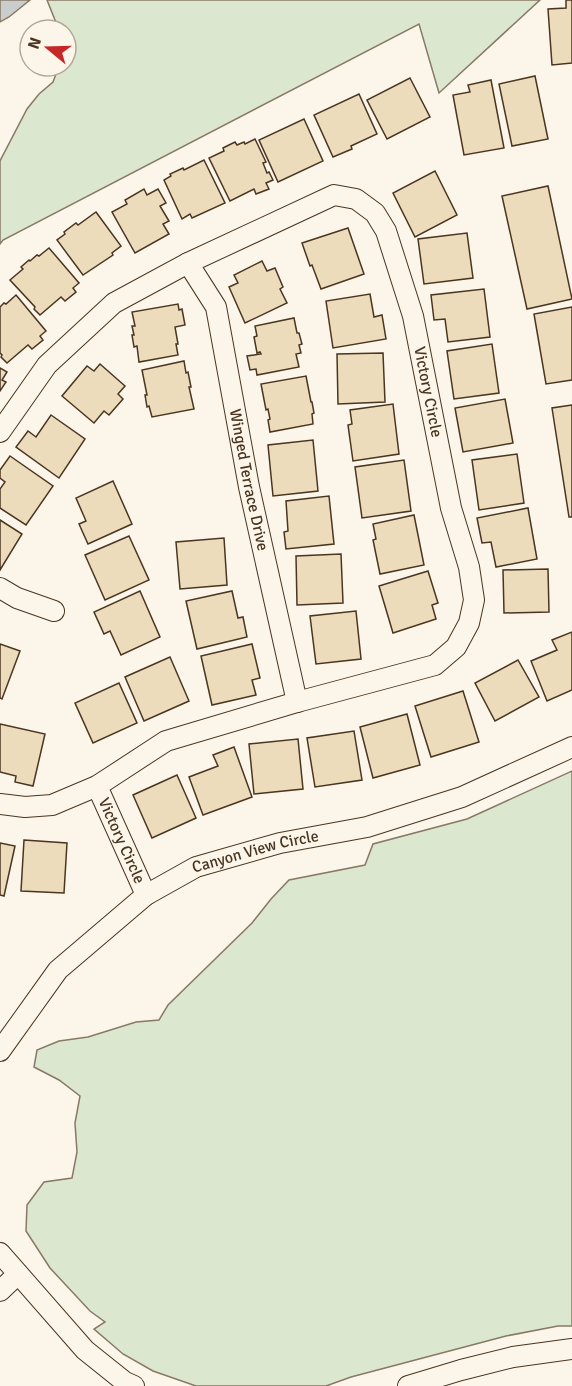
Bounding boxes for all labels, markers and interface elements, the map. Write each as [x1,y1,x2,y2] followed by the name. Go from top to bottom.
[18,18,78,78] north arrow
[23,35,46,52] text: N
[409,345,447,439] street label: Victory Circle
[225,407,273,553] street label: Winged Terrace Drive
[94,795,150,887] street label: Victory Circle
[190,826,320,878] street label: Canyon View Circle

